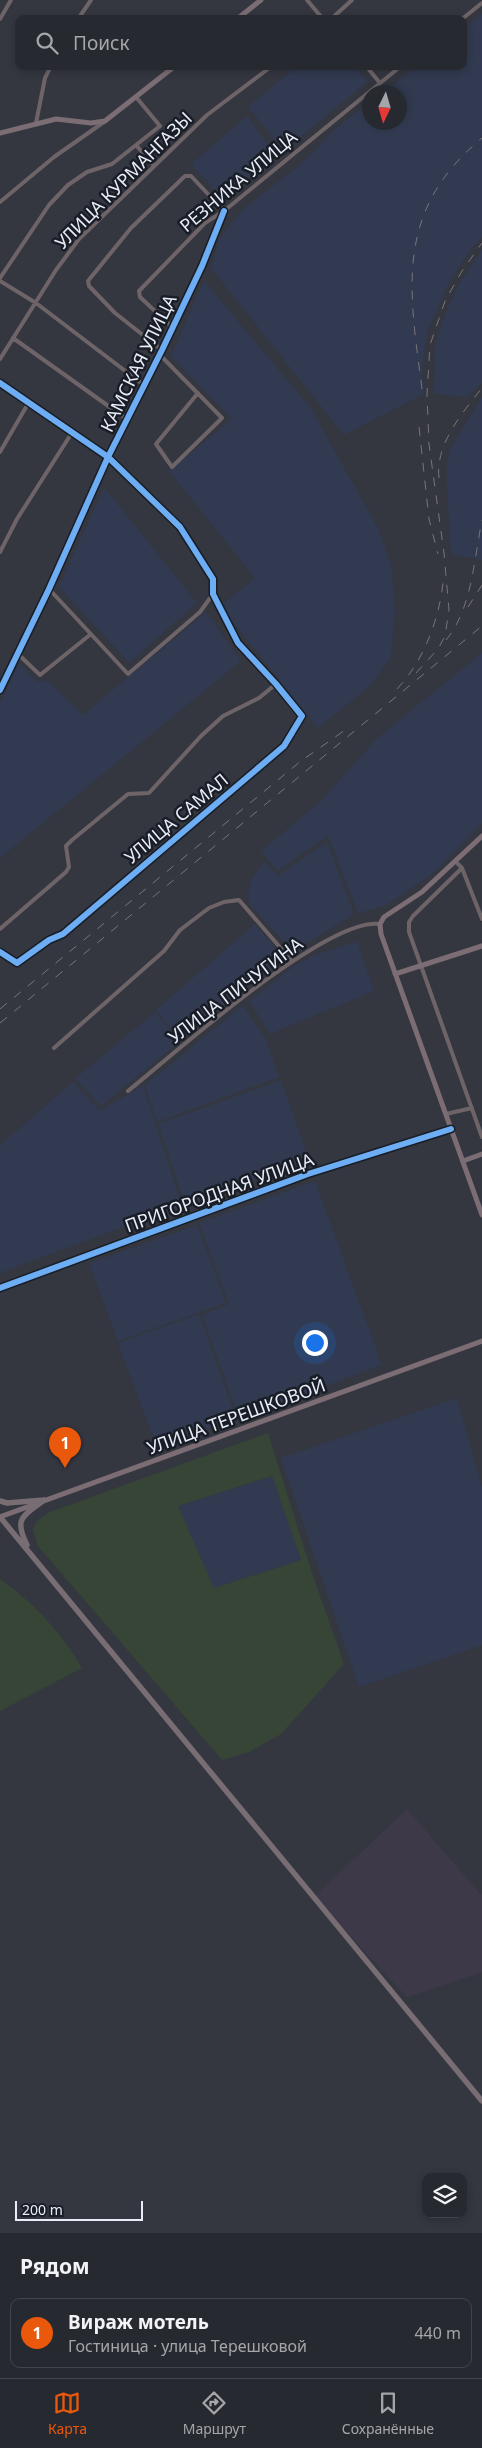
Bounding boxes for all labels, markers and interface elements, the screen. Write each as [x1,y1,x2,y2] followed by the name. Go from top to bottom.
[15,15,467,70] search box
[33,29,61,57] icon: search
[73,30,129,56] text: Поиск
[362,85,407,130] north arrow
[49,106,197,254] street label: УЛИЦА КУРМАНГАЗЫ
[174,125,302,237] street label: РЕЗНИКА УЛИЦА
[94,290,182,436] street label: КАМСКАЯ УЛИЦА
[119,768,233,868] street label: УЛИЦА САМАЛ
[163,931,308,1049] street label: УЛИЦА ПИЧУГИНА
[121,1146,317,1237] street label: ПРИГОРОДНАЯ УЛИЦА
[302,1330,328,1356] your location
[143,1373,329,1459] street label: УЛИЦА ТЕРЕШКОВОЙ
[49,1427,81,1468] pin: 1
[422,2173,467,2218] map controls
[422,2173,467,2218] button: layers
[15,2198,142,2221] scale bar
[22,2200,63,2219] text: 200 m
[20,2252,90,2280] text: Рядом
[68,2309,209,2335] text: Вираж мотель
[32,2322,42,2344] text: 1
[414,2322,461,2344] text: 440 m
[68,2335,307,2357] text: Гостиница · улица Терешковой
[48,2389,87,2438] tab: Карта
[183,2389,246,2438] tab: Маршрут
[342,2389,434,2438] tab: Сохранённые

